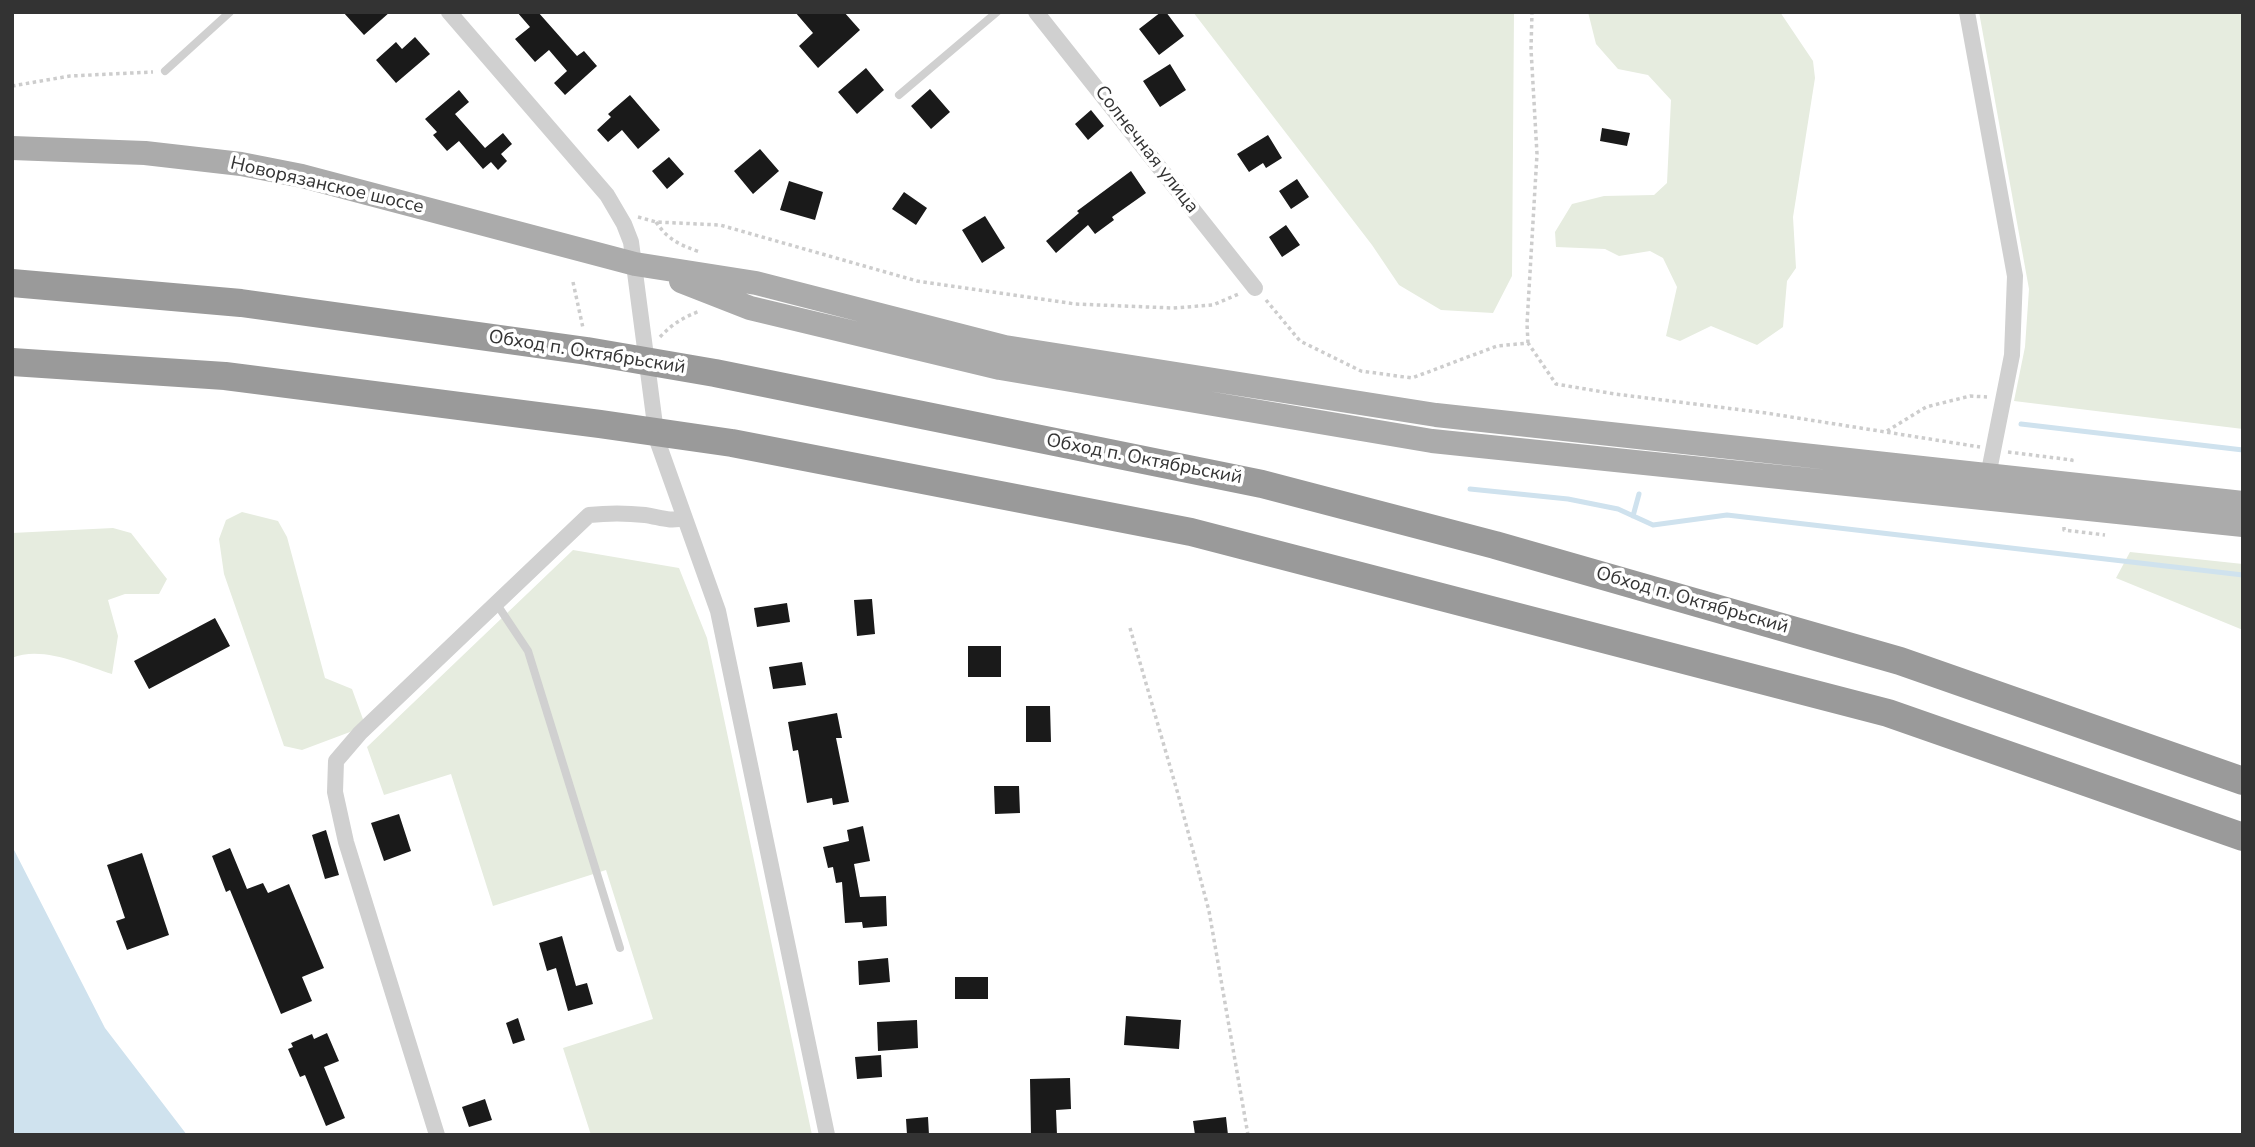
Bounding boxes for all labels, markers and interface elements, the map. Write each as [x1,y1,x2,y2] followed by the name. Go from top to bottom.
[1089,82,1203,218] street label: Солнечная улица
[228,153,426,219] street label: Новорязанское шоссе
[487,326,687,380] street label: Обход п. Октябрьский
[1044,430,1244,490] street label: Обход п. Октябрьский
[1593,563,1791,639] street label: Обход п. Октябрьский

